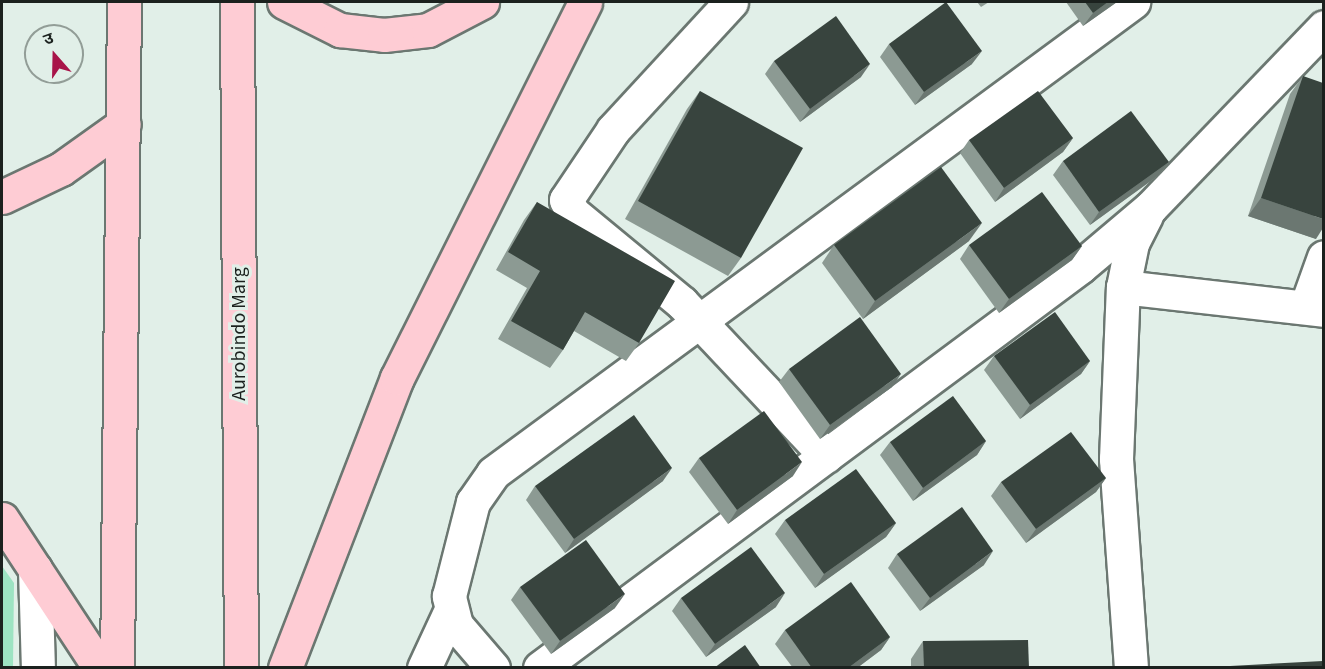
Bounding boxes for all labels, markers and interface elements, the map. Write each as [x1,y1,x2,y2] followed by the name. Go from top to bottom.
[24,24,84,84] north arrow
[40,27,57,51] text: उ
[227,267,251,401] street label: Aurobindo Marg

